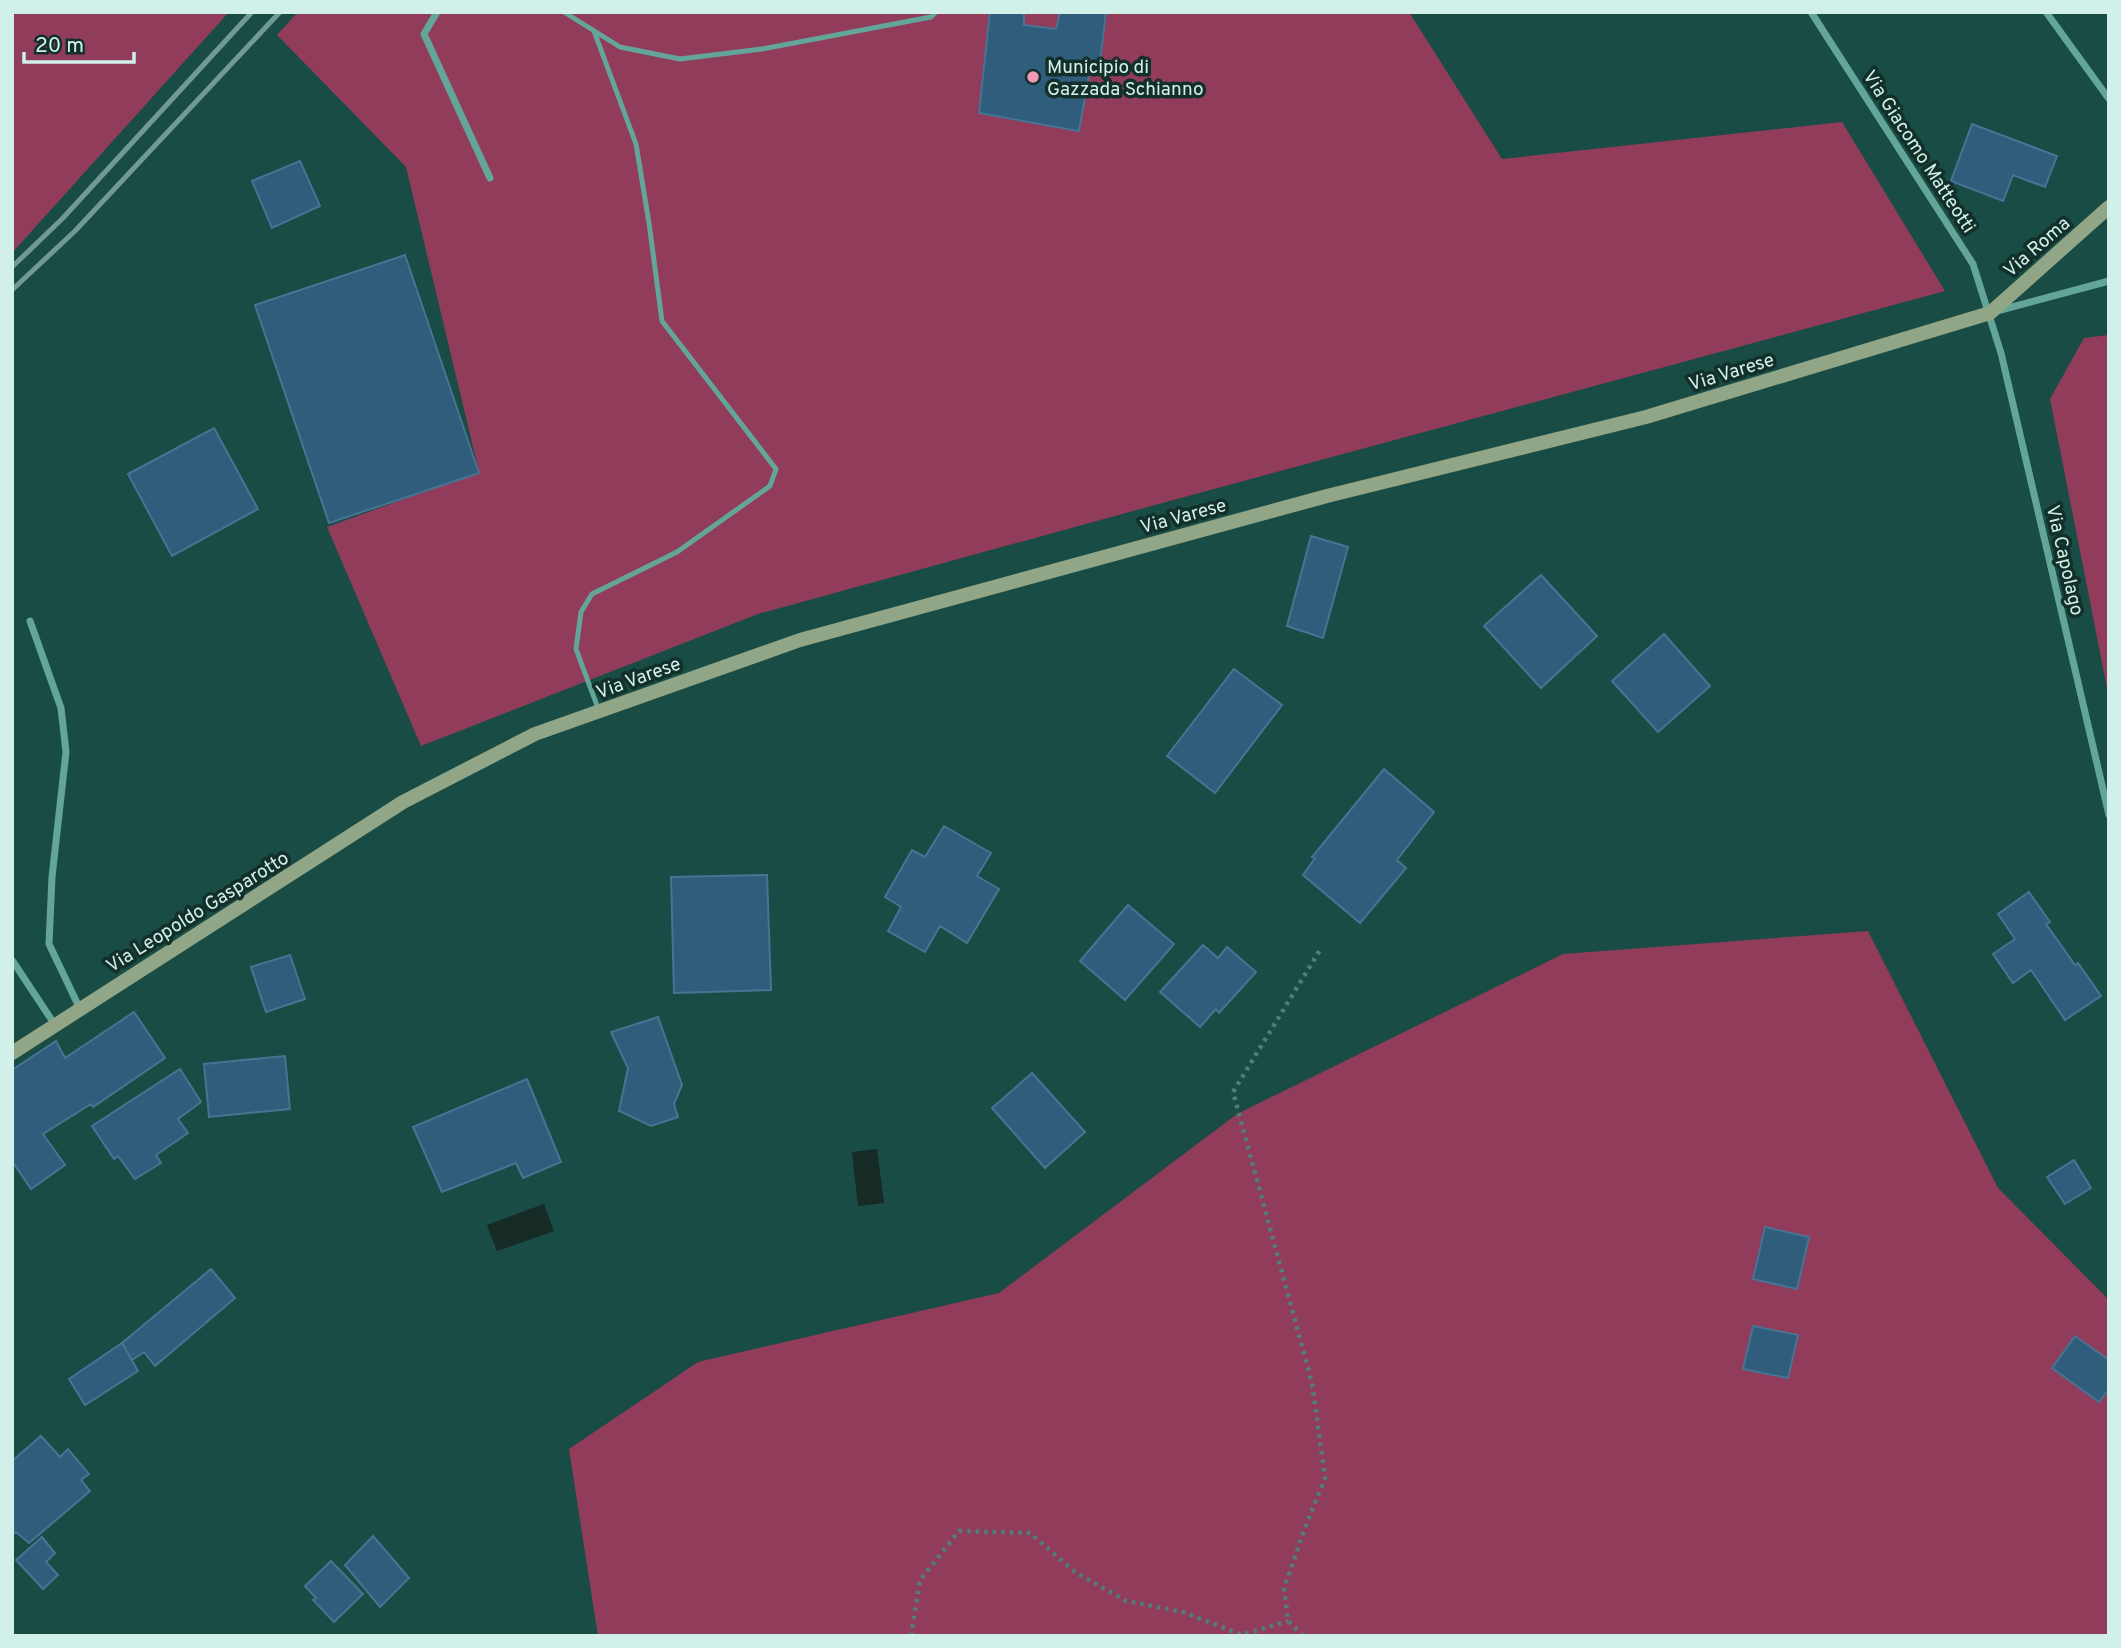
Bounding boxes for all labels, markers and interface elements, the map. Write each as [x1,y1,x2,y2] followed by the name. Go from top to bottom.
[24,21,135,65] scale bar
[35,33,84,60] text: 20 m
[1047,56,1204,102] place label: Municipio di Gazzada Schianno
[1857,66,1980,238] street label: Via Giacomo Matteotti
[1025,69,1041,85] marker: Municipio di Gazzada Schianno
[1999,212,2076,283] street label: Via Roma
[1686,349,1777,397] street label: Via Varese
[1138,494,1229,540] street label: Via Varese
[2040,503,2088,618] street label: Via Capolago
[593,653,684,705] street label: Via Varese
[102,847,294,979] street label: Via Leopoldo Gasparotto

